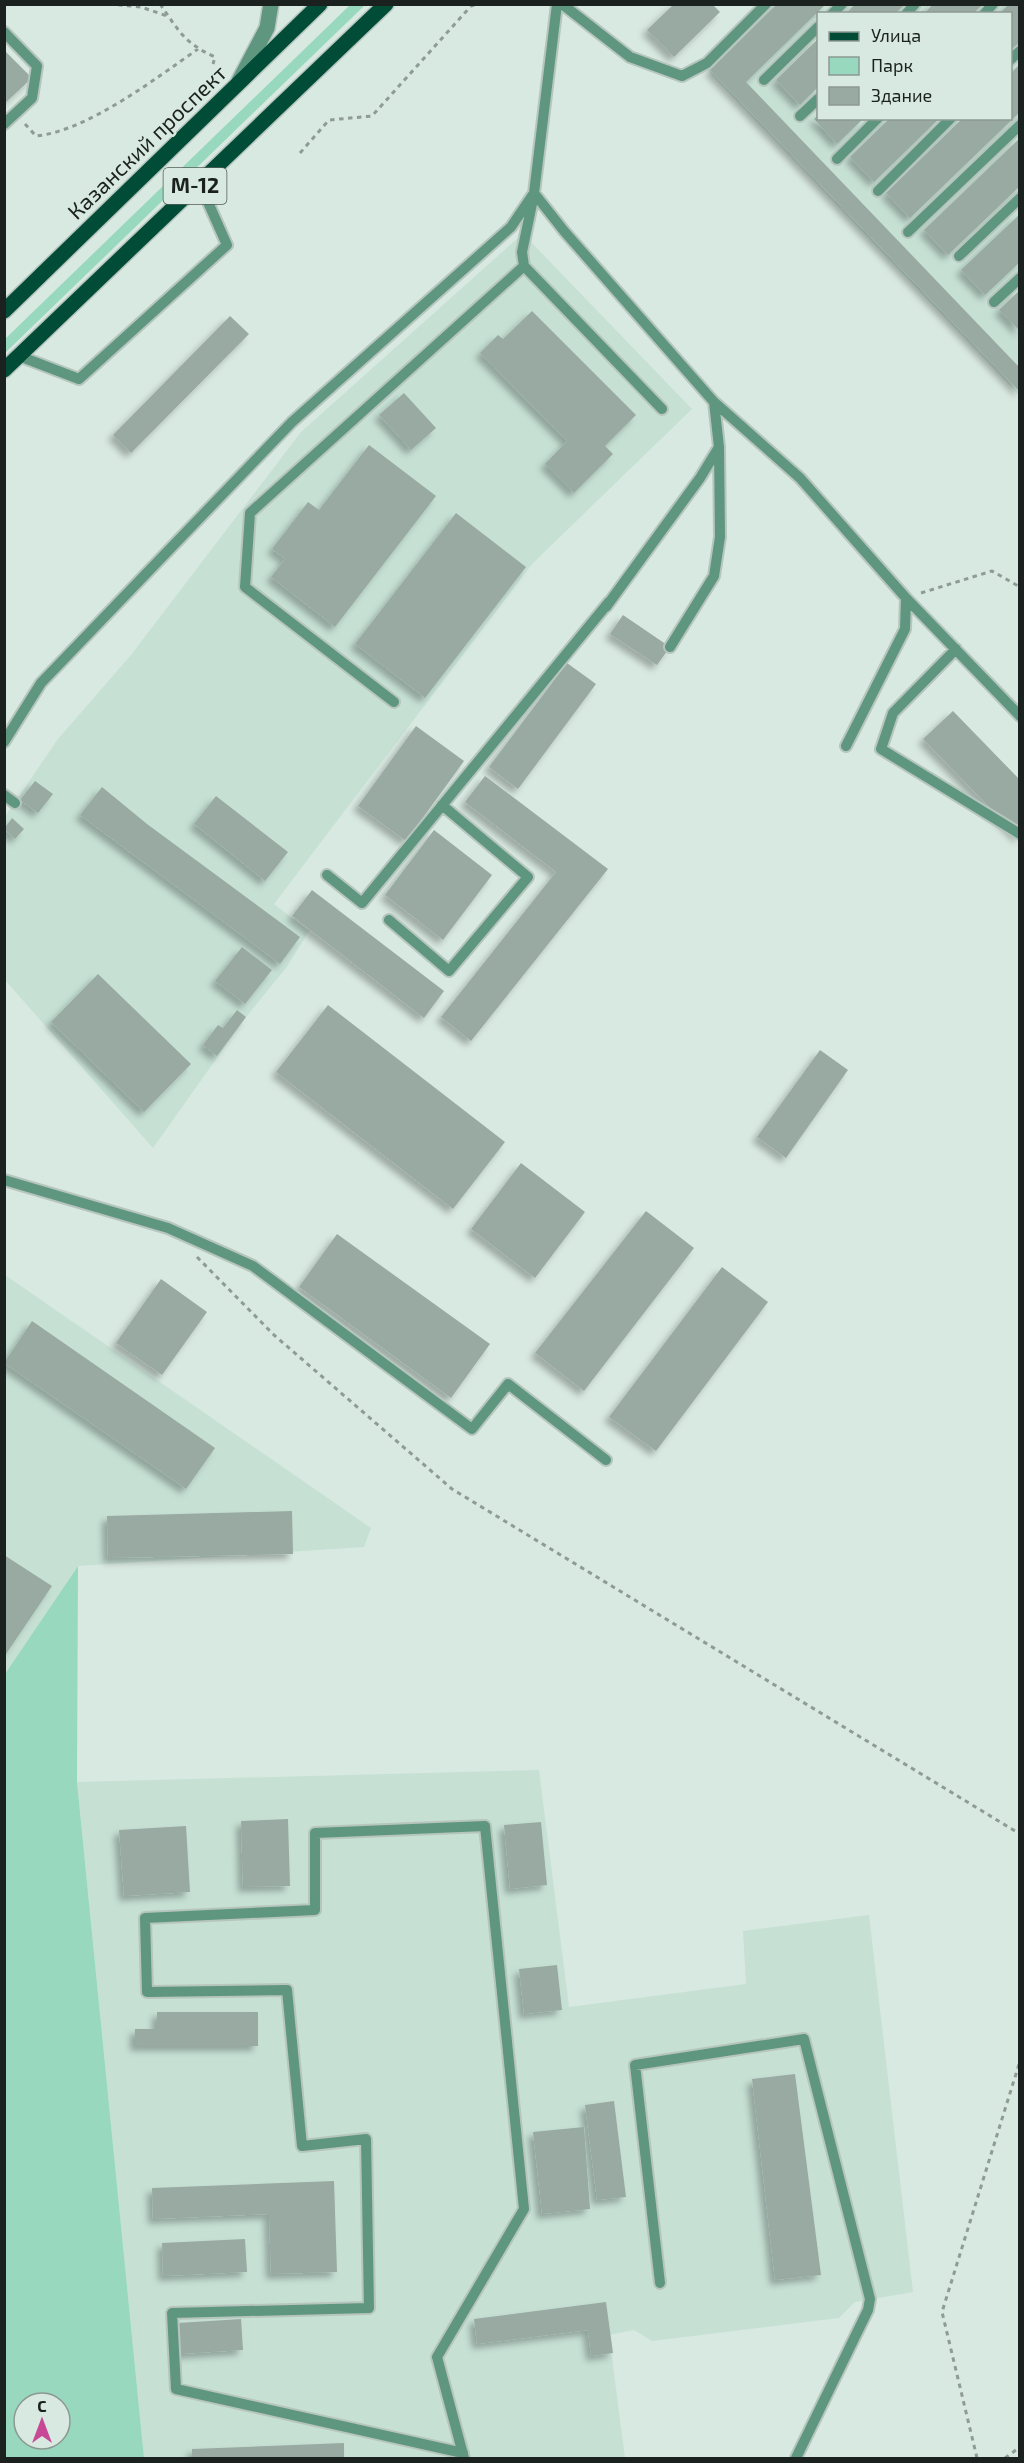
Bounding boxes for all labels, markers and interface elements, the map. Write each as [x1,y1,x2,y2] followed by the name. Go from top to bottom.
[817,12,1012,120] legend
[871,24,921,46] text: Улица
[871,54,913,76] text: Парк
[62,59,231,224] street label: Казанский проспект
[871,84,932,106] text: Здание
[164,168,226,204] road number: М-12
[12,2391,72,2451] north arrow
[37,2396,47,2415] text: С

